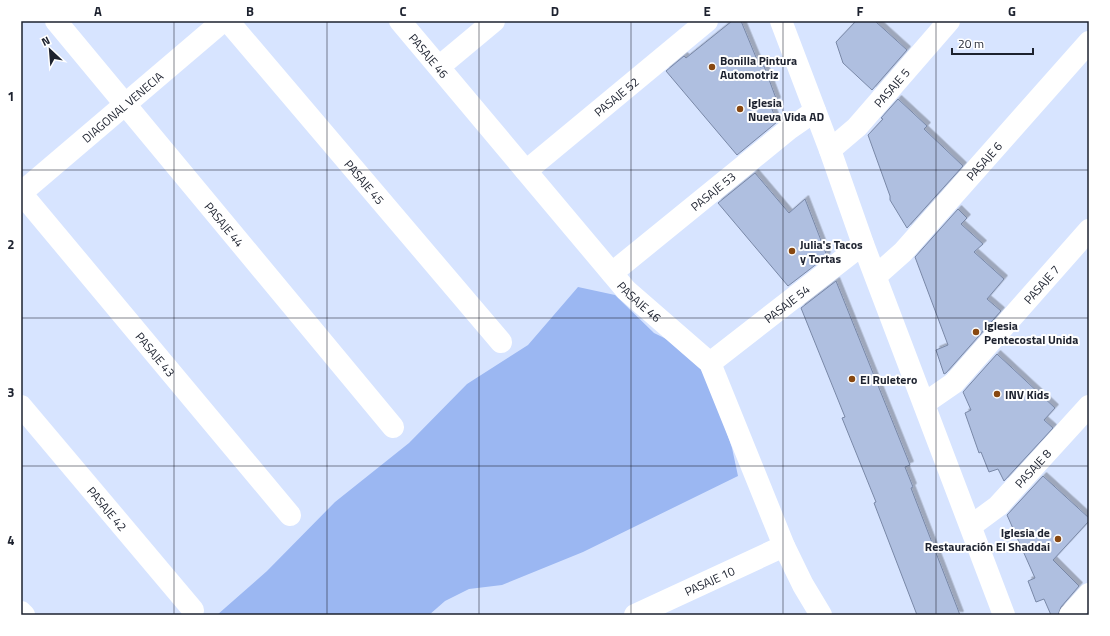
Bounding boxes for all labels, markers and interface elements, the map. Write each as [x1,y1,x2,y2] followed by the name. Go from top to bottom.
[94,1,102,21] text: A
[246,1,254,21] text: B
[399,1,407,21] text: C
[551,1,559,21] text: D
[703,1,711,21] text: E
[857,1,864,21] text: F
[1008,1,1016,21] text: G
[404,29,454,82] street label: PASAJE 46
[30,30,70,70] north arrow
[952,30,1033,56] scale bar
[39,32,53,50] text: N
[958,34,984,53] text: 20 m
[720,51,797,84] place label: Bonilla Pintura Automotriz
[707,62,717,72] marker: Bonilla Pintura Automotriz
[869,63,914,111] street label: PASAJE 5
[77,67,167,147] street label: DIAGONAL VENECIA
[589,72,643,121] street label: PASAJE 52
[7,86,15,106] text: 1
[748,93,825,126] place label: Iglesia Nueva Vida AD
[735,104,745,114] marker: Iglesia Nueva Vida AD
[961,137,1007,185] street label: PASAJE 6
[340,155,389,208] street label: PASAJE 45
[686,167,740,215] street label: PASAJE 53
[200,197,249,251] street label: PASAJE 44
[7,234,15,254] text: 2
[800,235,863,268] place label: Julia's Tacos y Tortas
[787,246,797,256] marker: Julia's Tacos y Tortas
[1019,260,1064,308] street label: PASAJE 7
[613,277,666,326] street label: PASAJE 46
[760,279,814,327] street label: PASAJE 54
[984,316,1078,349] place label: Iglesia Pentecostal Unida
[971,327,981,337] marker: Iglesia Pentecostal Unida
[131,328,180,381] street label: PASAJE 43
[860,370,917,389] place label: El Ruletero
[847,374,857,384] marker: El Ruletero
[7,382,15,402] text: 3
[1005,385,1049,404] place label: INV Kids
[992,389,1002,399] marker: INV Kids
[1010,444,1056,492] street label: PASAJE 8
[83,482,132,535] street label: PASAJE 42
[925,523,1050,556] place label: Iglesia de Restauración El Shaddai
[7,530,15,550] text: 4
[1053,534,1063,544] marker: Iglesia de Restauración El Shaddai
[681,561,738,600] street label: PASAJE 10

